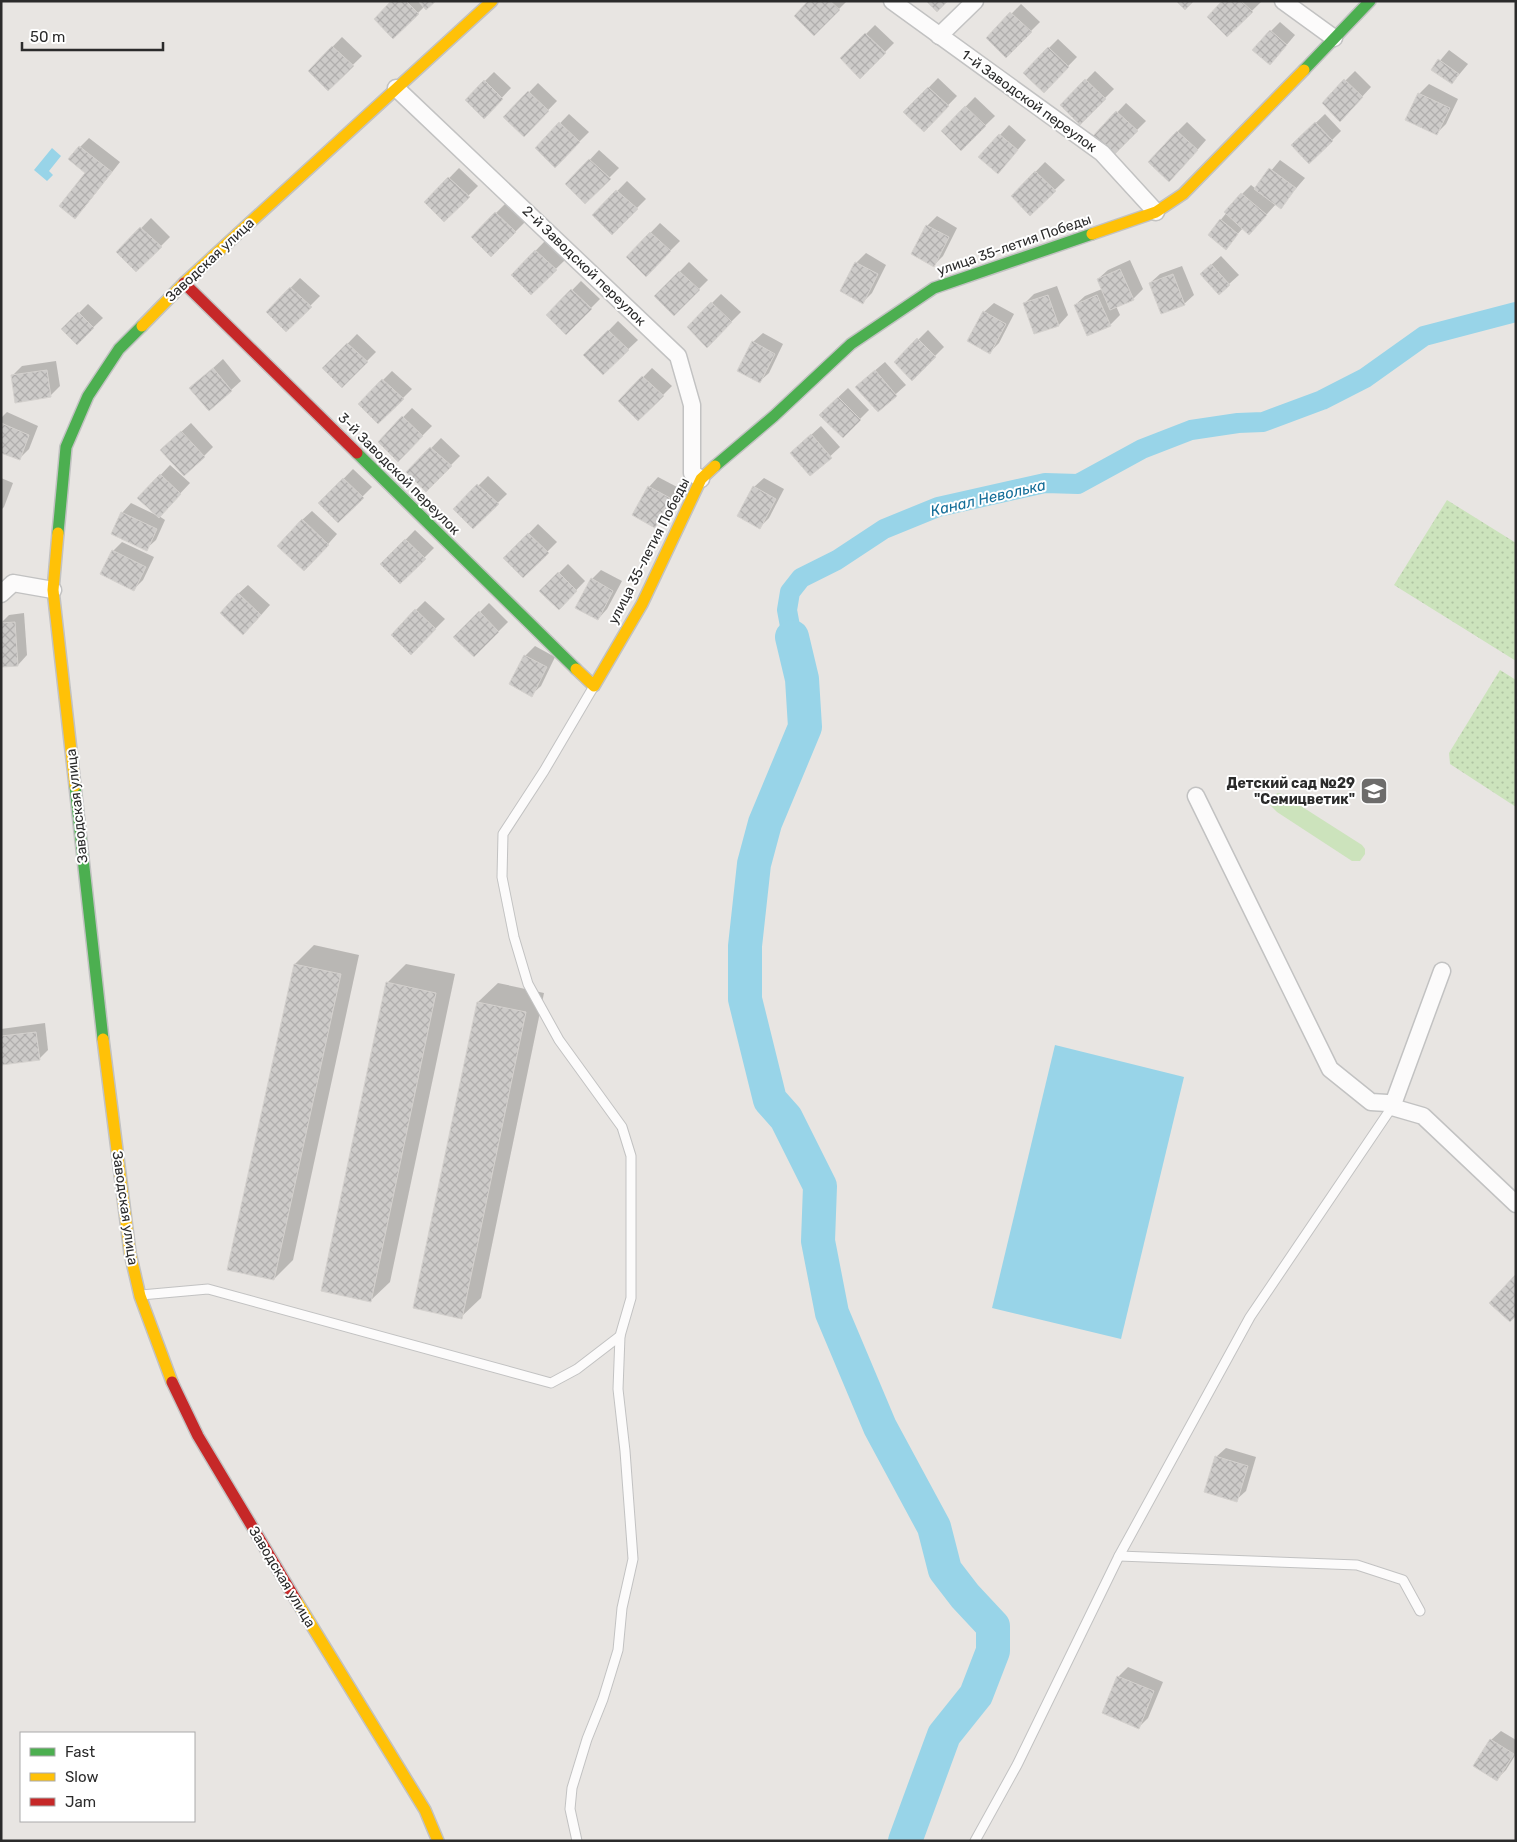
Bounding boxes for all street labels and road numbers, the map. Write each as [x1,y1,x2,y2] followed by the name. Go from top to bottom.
[958,46,1100,156] street label: 1-й Заводской переулок
[519,203,650,330] street label: 2-й Заводской переулок
[935,211,1093,279] street label: улица 35-летия Победы
[162,215,258,305] street label: Заводская улица
[334,409,464,539] street label: 3-й Заводской переулок
[605,475,693,627] street label: улица 35-летия Победы
[63,748,91,864] street label: Заводская улица
[109,1150,141,1266] street label: Заводская улица
[245,1523,319,1631] street label: Заводская улица

